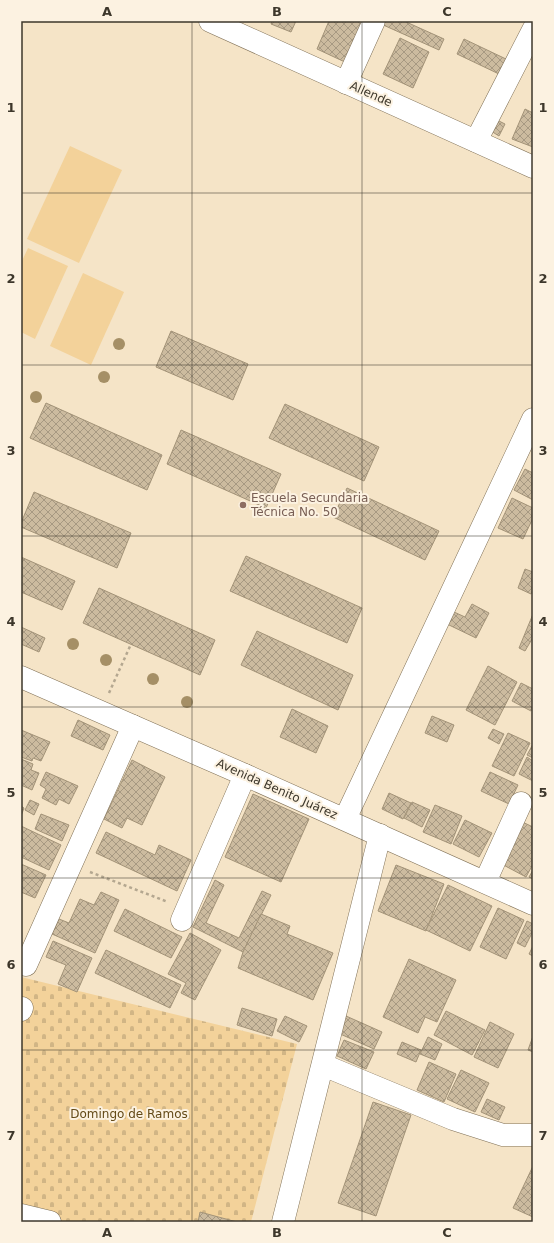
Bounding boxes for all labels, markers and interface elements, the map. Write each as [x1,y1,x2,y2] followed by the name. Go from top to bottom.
[102,4,112,19] text: A
[272,4,282,19] text: B
[442,4,452,19] text: C
[348,78,394,110] street label: Allende
[6,100,16,115] text: 1
[538,100,548,115] text: 1
[6,271,16,286] text: 2
[538,271,548,286] text: 2
[6,443,16,458] text: 3
[538,443,548,458] text: 3
[250,491,368,519] place label: Escuela Secundaria Técnica No. 50
[238,500,248,510] marker: Escuela Secundaria Técnica No. 50
[6,614,16,629] text: 4
[538,614,548,629] text: 4
[214,756,340,822] street label: Avenida Benito Juárez
[6,785,16,800] text: 5
[538,785,548,800] text: 5
[6,957,16,972] text: 6
[538,957,548,972] text: 6
[70,1107,188,1121] park label: Domingo de Ramos
[6,1128,16,1143] text: 7
[538,1128,548,1143] text: 7
[102,1225,112,1240] text: A
[272,1225,282,1240] text: B
[442,1225,452,1240] text: C

